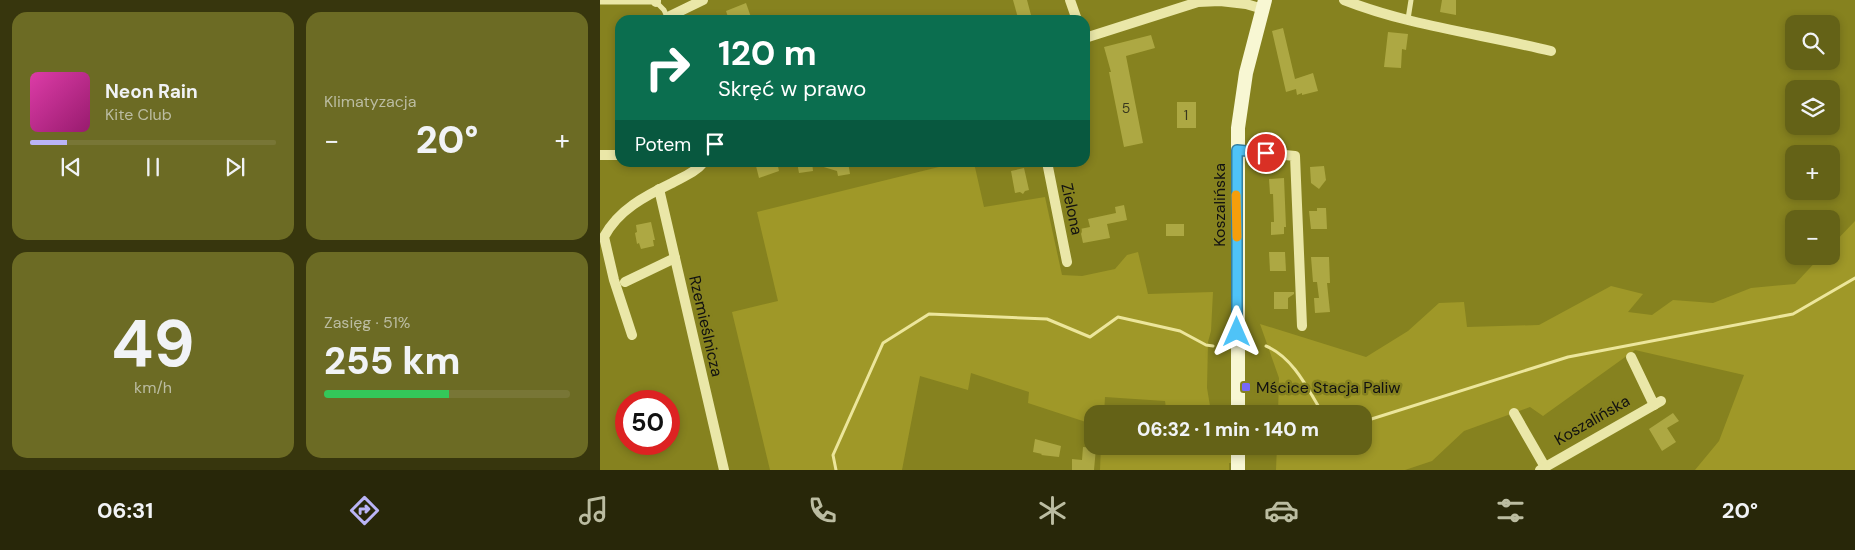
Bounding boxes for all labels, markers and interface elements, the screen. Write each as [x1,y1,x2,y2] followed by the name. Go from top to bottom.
[1785,15,1840,265] map controls
[1785,15,1840,70] button: search
[718,30,817,76] text: 120 m
[635,35,700,100] icon: right
[718,74,866,103] text: Skręć w prawo
[105,79,198,104] text: Neon Rain
[1785,80,1840,135] button: layers
[324,91,416,112] text: Klimatyzacja
[1122,99,1130,117] house number: 5
[105,104,172,125] text: Kite Club
[1184,106,1188,124] house number: 1
[416,115,478,165] text: 20°
[324,122,339,159] text: −
[555,122,570,159] text: +
[701,130,729,158] icon: arrive
[635,132,691,157] text: Potem
[1245,132,1287,174] pin
[1252,139,1280,167] icon: arrive
[1785,145,1840,200] button: +
[57,153,85,181] icon: previous
[139,153,167,181] icon: pause
[221,153,249,181] icon: next
[1209,163,1230,247] street label: Koszalińska
[1056,181,1088,237] street label: Zielona
[1785,210,1840,265] button: −
[684,273,728,379] street label: Rzemieślnicza
[111,302,195,386] text: 49
[1210,305,1262,357] position arrow
[324,312,410,333] text: Zasięg · 51%
[324,336,460,386] text: 255 km
[134,377,172,398] text: km/h
[1256,377,1400,398] place label: Mścice Stacja Paliw
[1240,381,1252,393] marker: Mścice Stacja Paliw
[615,390,680,455] speed limit sign: 50
[1551,390,1633,450] street label: Koszalińska
[1137,417,1319,442] text: 06:32 · 1 min · 140 m
[347,493,382,528] icon: directions
[576,493,611,528] icon: music
[805,493,840,528] icon: phone
[1035,493,1070,528] icon: climate
[1264,493,1299,528] icon: car
[1493,493,1528,528] icon: filters
[97,496,153,525] text: 06:31
[1722,496,1758,525] text: 20°

